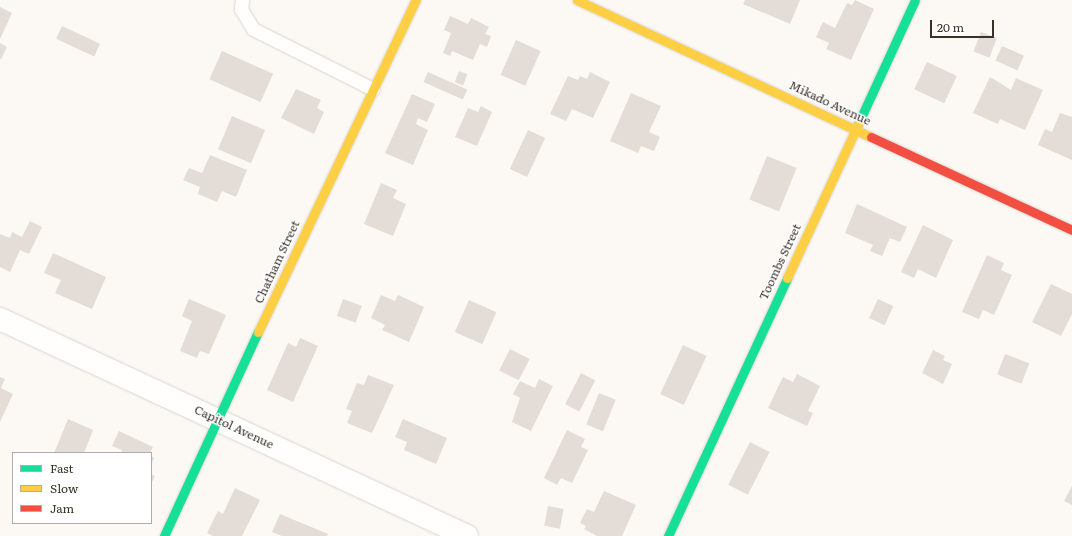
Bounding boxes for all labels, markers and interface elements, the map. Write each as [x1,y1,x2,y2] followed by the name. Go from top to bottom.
[932,12,996,38] scale bar
[937,18,964,36] text: 20 m
[787,78,873,128] street label: Mikado Avenue
[251,218,303,306] street label: Chatham Street
[756,222,804,302] street label: Toombs Street
[192,402,276,452] street label: Capitol Avenue
[12,452,152,524] legend
[50,459,73,477] text: Fast
[50,479,78,497] text: Slow
[50,499,74,517] text: Jam

